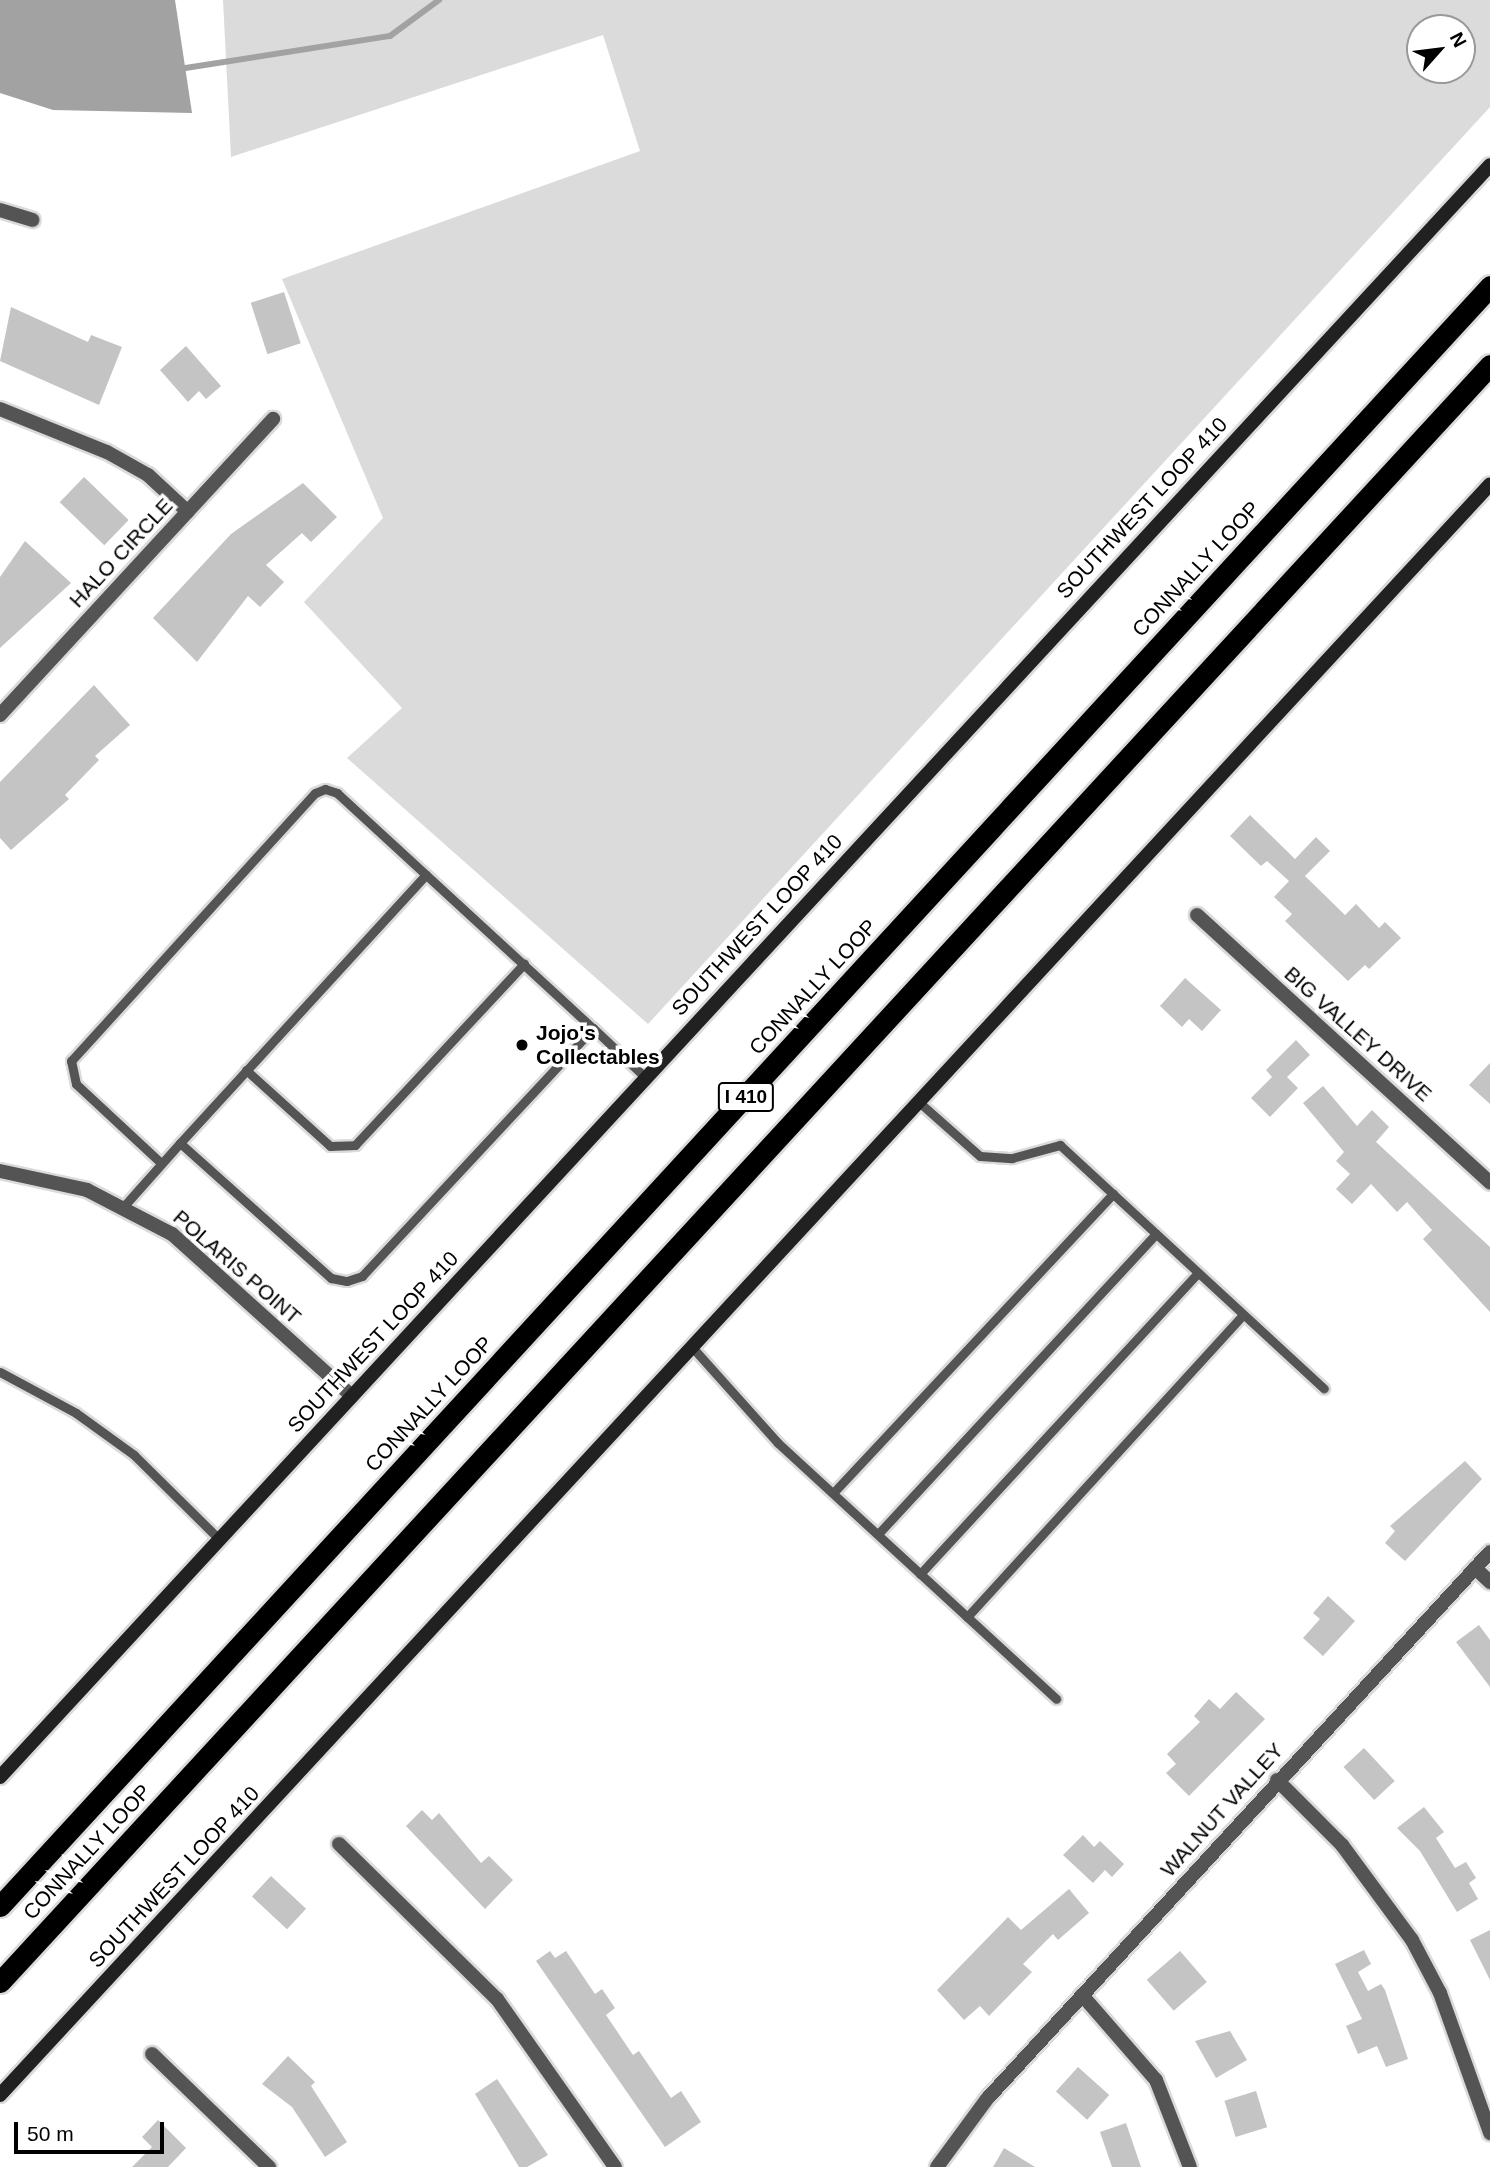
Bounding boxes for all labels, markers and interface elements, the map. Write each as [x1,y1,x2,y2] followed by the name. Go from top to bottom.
[1406,14,1476,84] north arrow
[1446,29,1471,51] text: N
[1051,412,1233,604] street label: SOUTHWEST LOOP 410
[64,493,178,613] street label: HALO CIRCLE
[1127,496,1265,642] street label: CONNALLY LOOP
[666,829,848,1021] street label: SOUTHWEST LOOP 410
[744,914,882,1060] street label: CONNALLY LOOP
[1279,961,1437,1107] street label: BIG VALLEY DRIVE
[536,1020,660,1070] place label: Jojo's Collectables
[514,1037,530,1053] marker: Jojo's Collectables
[716,1082,776,1112] road number: I 410
[168,1205,306,1329] street label: POLARIS POINT
[282,1246,464,1438] street label: SOUTHWEST LOOP 410
[360,1331,498,1477] street label: CONNALLY LOOP
[1155,1738,1289,1882] street label: WALNUT VALLEY
[18,1779,156,1925] street label: CONNALLY LOOP
[83,1781,265,1973] street label: SOUTHWEST LOOP 410
[18,2108,168,2152] scale bar
[27,2122,74,2145] text: 50 m

